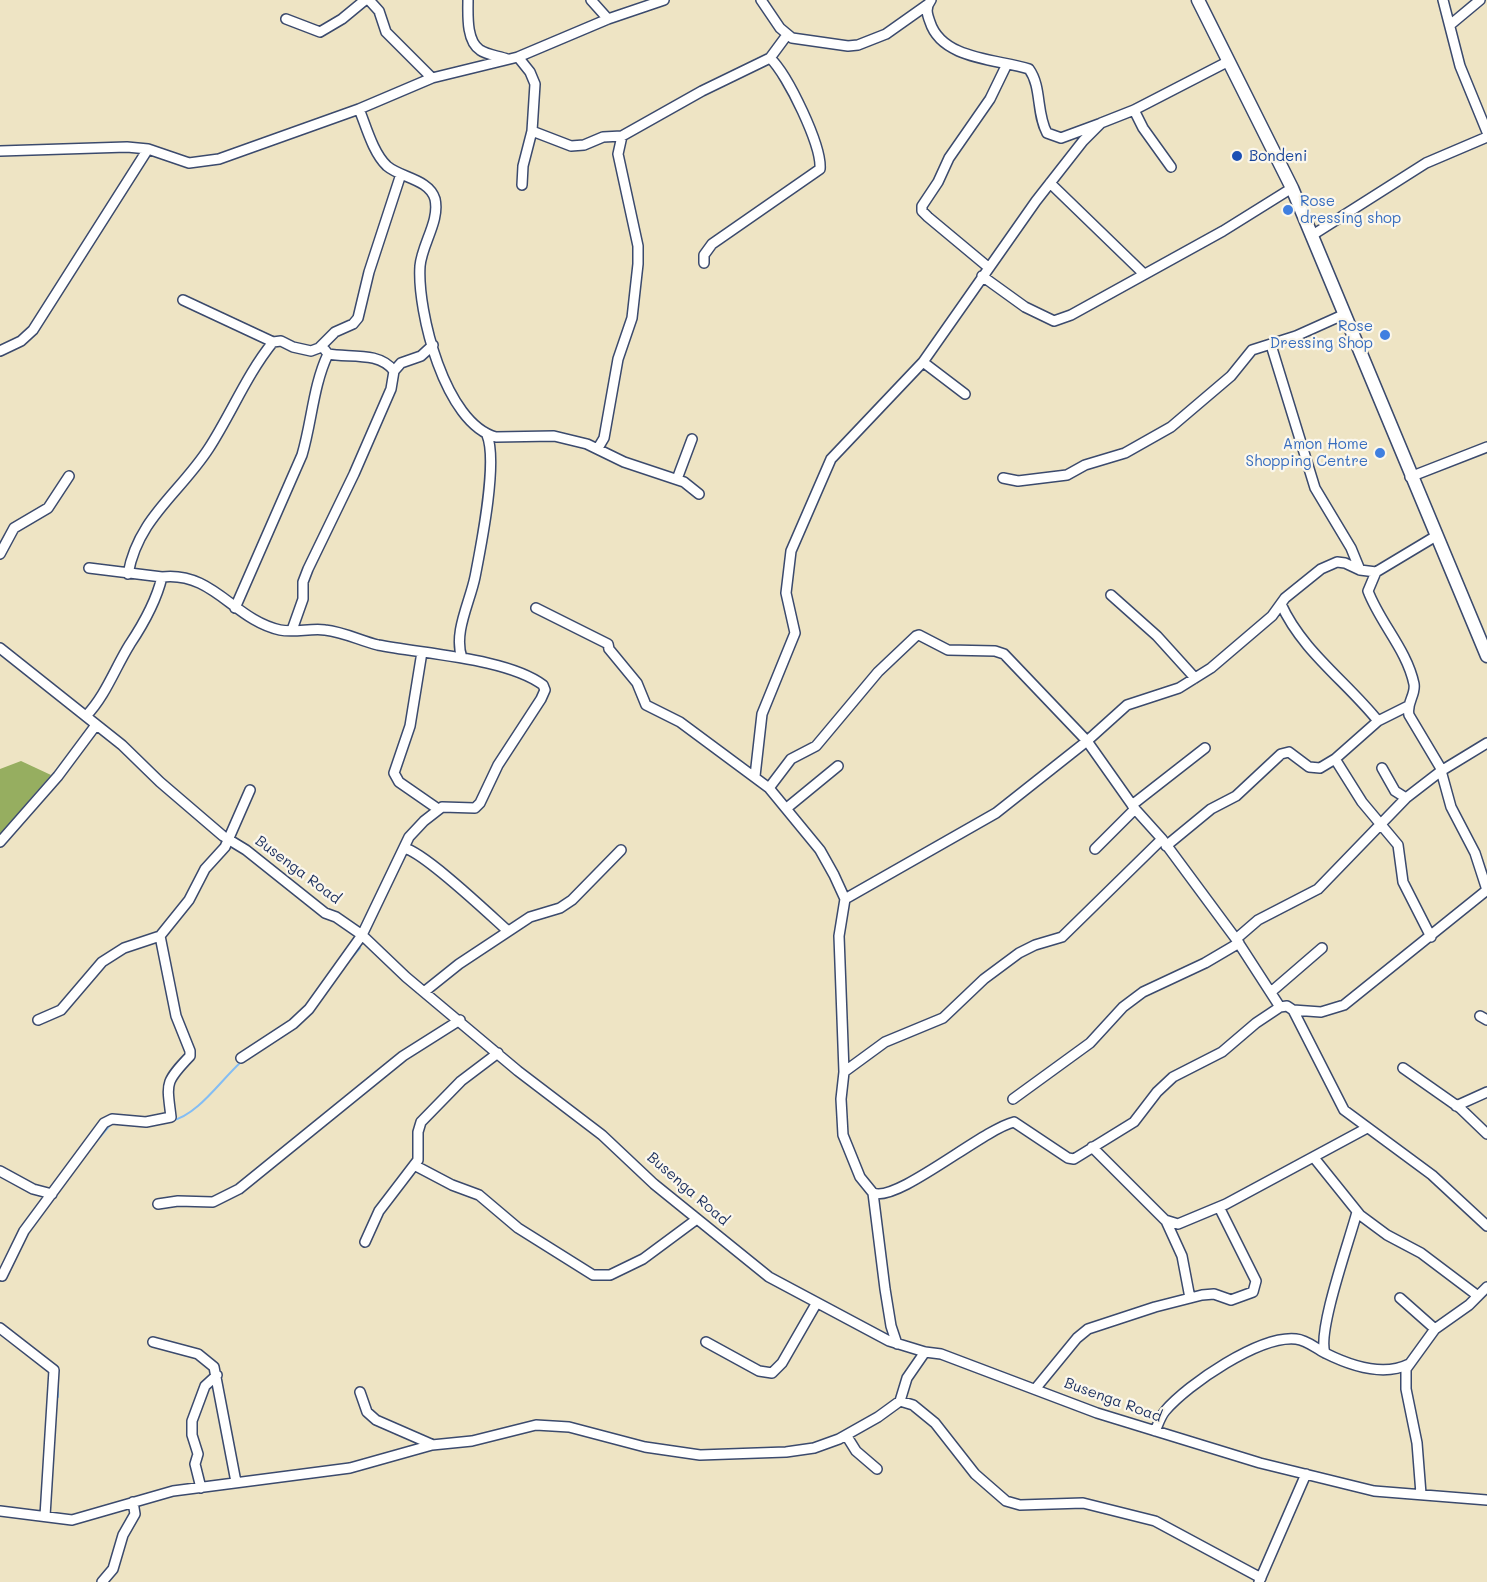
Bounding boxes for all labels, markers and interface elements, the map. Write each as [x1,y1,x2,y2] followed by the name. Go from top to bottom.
[1249,147,1307,165] place label: Bondeni
[1230,149,1244,163] marker: Bondeni
[1300,192,1401,227] place label: Rose dressing shop
[1281,203,1295,217] marker: Rose dressing shop
[1270,317,1373,352] place label: Rose Dressing Shop
[1378,328,1392,342] marker: Rose Dressing Shop
[1246,435,1368,470] place label: Amon Home Shopping Centre
[1373,446,1387,460] marker: Amon Home Shopping Centre
[252,832,344,908] street label: Busenga Road
[643,1149,733,1229] street label: Busenga Road
[1062,1374,1164,1426] street label: Busenga Road

